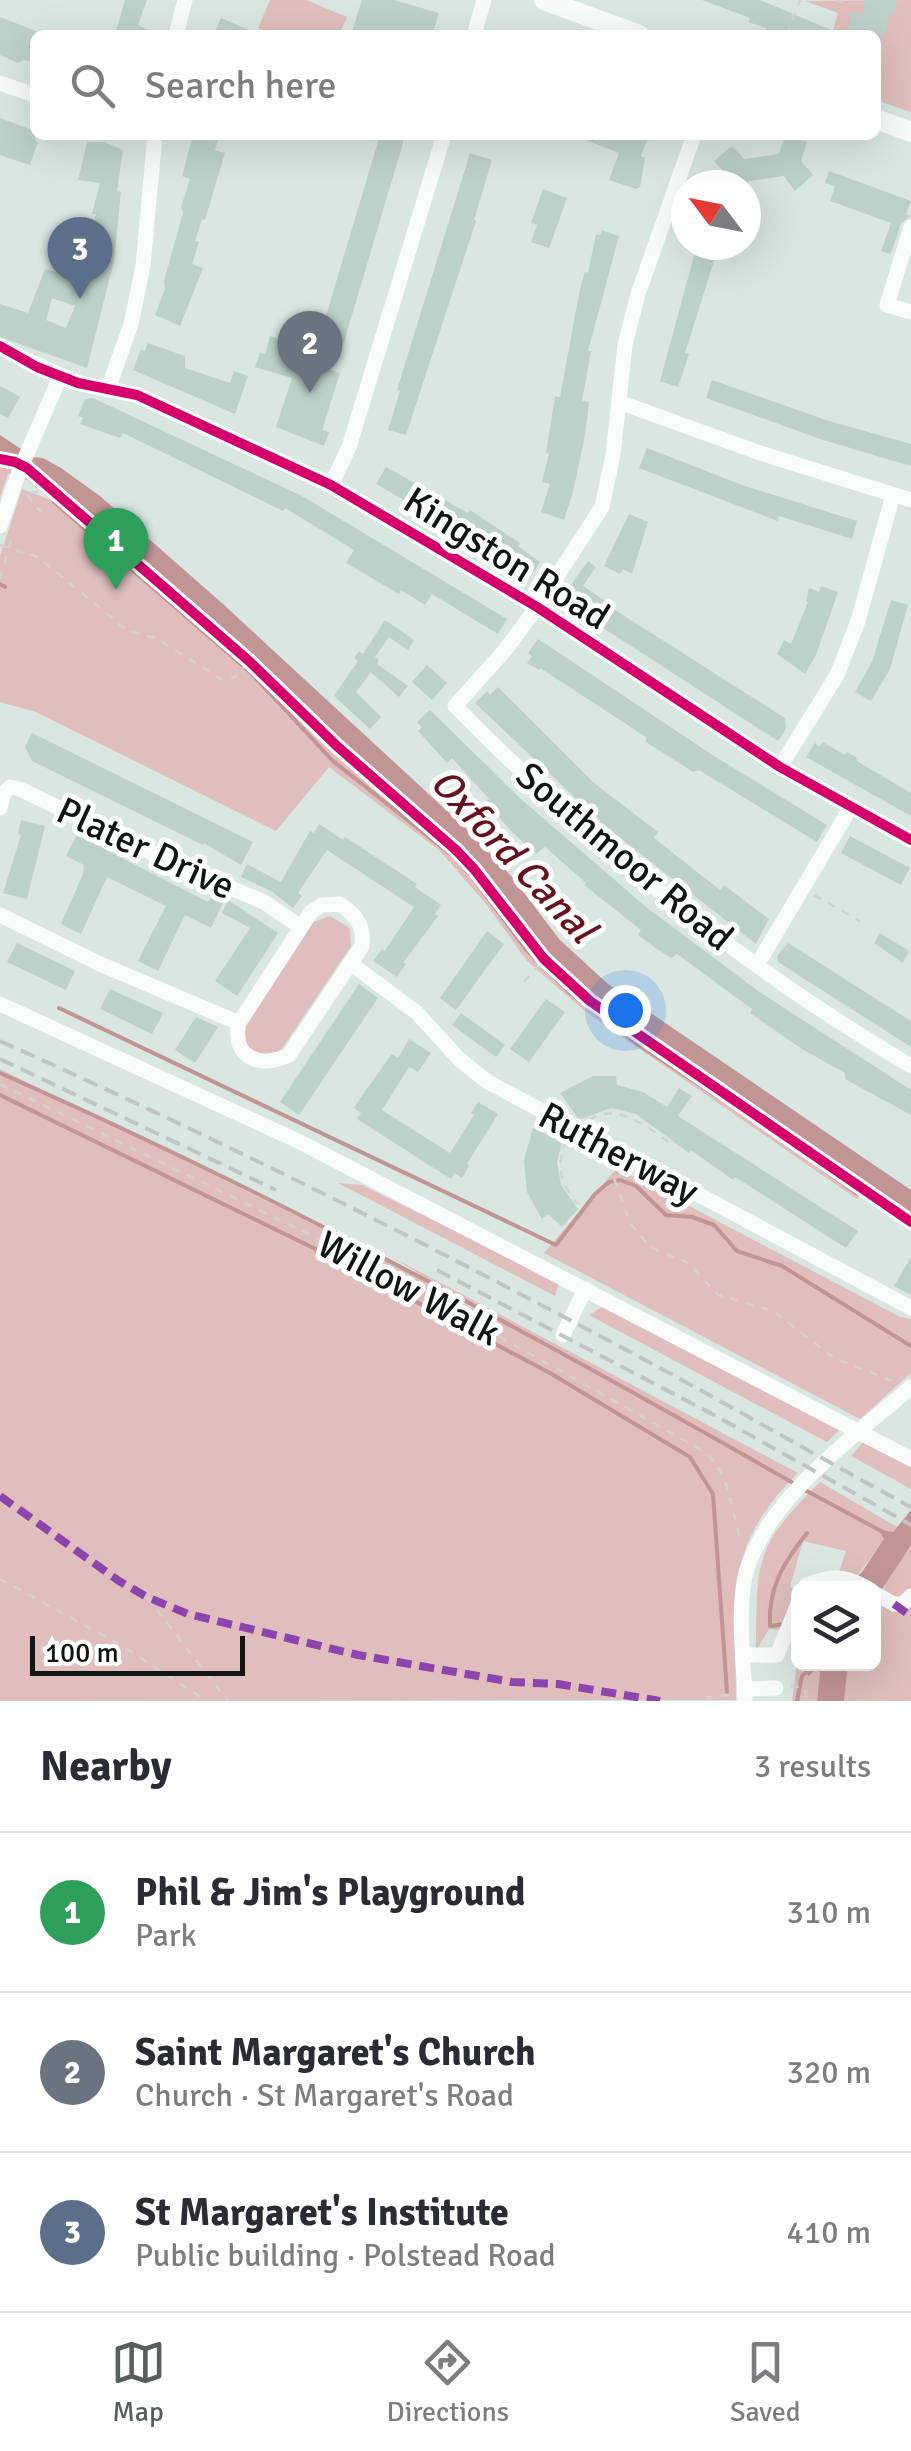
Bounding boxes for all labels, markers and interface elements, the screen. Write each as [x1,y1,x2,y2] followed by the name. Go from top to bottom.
[30,30,881,140] search box
[65,58,120,113] icon: search
[145,62,337,109] text: Search here
[671,170,761,260] north arrow
[48,216,112,299] pin: 3
[278,310,342,393] pin: 2
[395,477,618,640] street label: Kingston Road
[84,508,148,590] pin: 1
[506,752,743,961] street label: Southmoor Road
[420,758,609,956] water label: Oxford Canal
[49,787,242,910] street label: Plater Drive
[600,985,651,1036] your location
[531,1092,707,1215] street label: Rutherway
[310,1221,508,1356] street label: Willow Walk
[791,1581,881,1671] map controls
[791,1581,881,1671] button: layers
[30,1631,245,1676] scale bar
[45,1636,119,1670] text: 100 m
[40,1741,172,1792] text: Nearby
[754,1747,871,1786] text: 3 results
[135,1869,526,1916] text: Phil & Jim's Playground
[64,1893,81,1932] text: 1
[787,1893,871,1932] text: 310 m
[135,1916,197,1955] text: Park
[135,2029,536,2076] text: Saint Margaret's Church
[64,2053,81,2092] text: 2
[787,2053,871,2092] text: 320 m
[135,2076,514,2115] text: Church · St Margaret's Road
[135,2189,509,2236] text: St Margaret's Institute
[64,2213,81,2252] text: 3
[787,2213,871,2252] text: 410 m
[135,2236,556,2275] text: Public building · Polstead Road
[111,2335,166,2429] tab: Map
[387,2335,509,2429] tab: Directions
[730,2335,800,2429] tab: Saved

